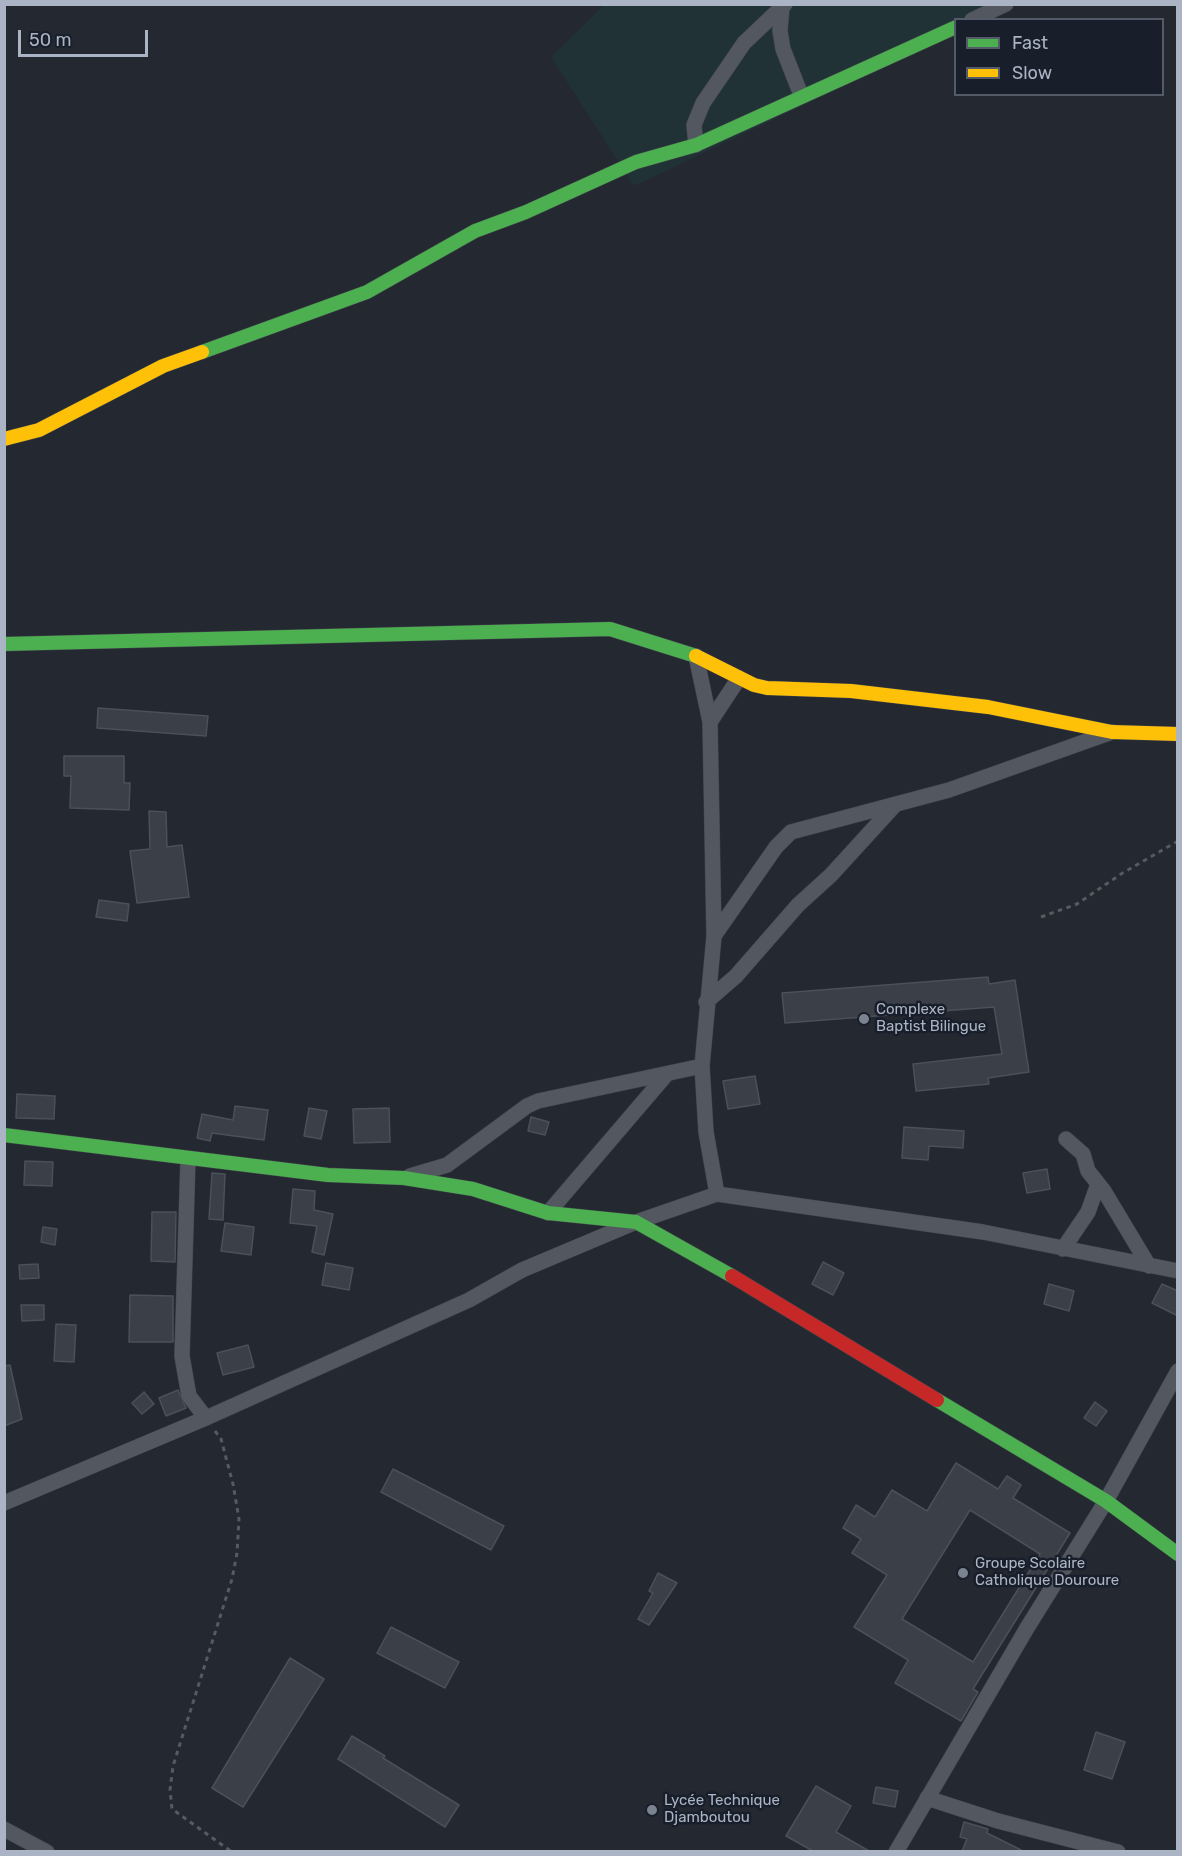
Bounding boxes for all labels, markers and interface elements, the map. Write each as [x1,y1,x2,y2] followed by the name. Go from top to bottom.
[21,18,152,56] scale bar
[954,18,1164,96] legend
[29,29,72,51] text: 50 m
[1012,32,1048,54] text: Fast
[1012,62,1052,84] text: Slow
[876,1001,986,1036] place label: Complexe Baptist Bilingue
[857,1012,871,1026] marker: Complexe Baptist Bilingue
[975,1555,1119,1590] place label: Groupe Scolaire Catholique Douroure
[956,1566,970,1580] marker: Groupe Scolaire Catholique Douroure
[664,1792,780,1827] place label: Lycée Technique Djamboutou
[645,1803,659,1817] marker: Lycée Technique Djamboutou

